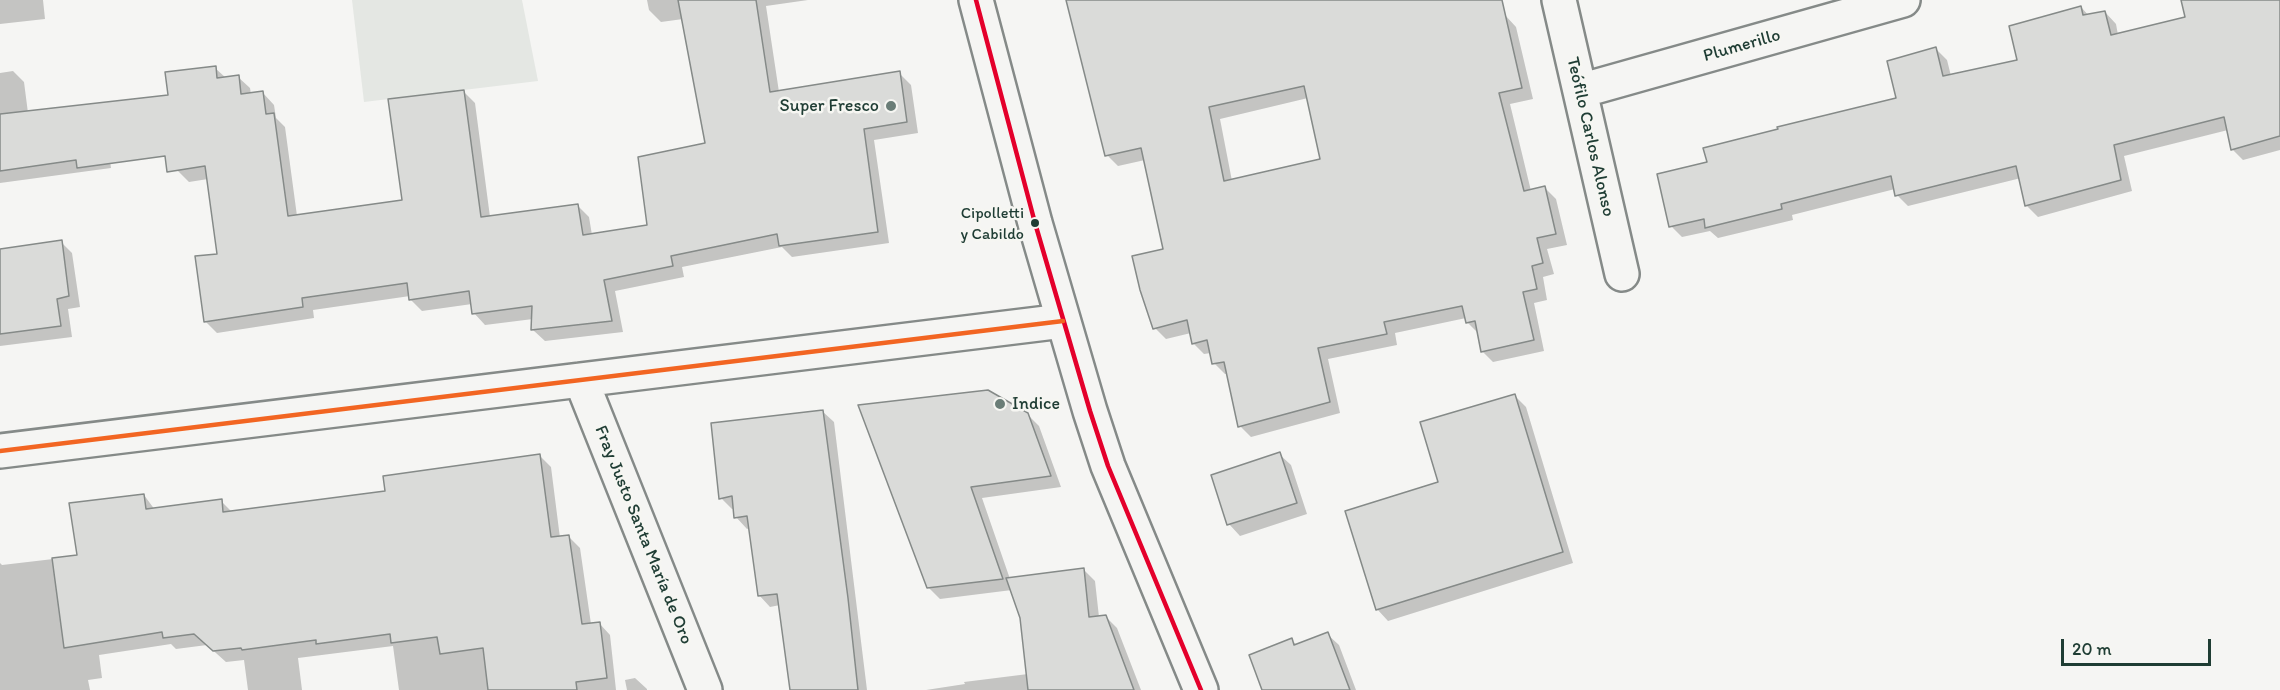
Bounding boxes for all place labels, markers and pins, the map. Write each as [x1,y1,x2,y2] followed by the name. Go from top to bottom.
[780,95,879,117] place label: Super Fresco
[884,99,898,113] marker: Super Fresco
[960,204,1024,242] place label: Cipolletti y Cabildo
[1029,217,1041,229] marker: Cipolletti y Cabildo
[1012,393,1060,415] place label: Indice
[993,397,1007,411] marker: Indice

